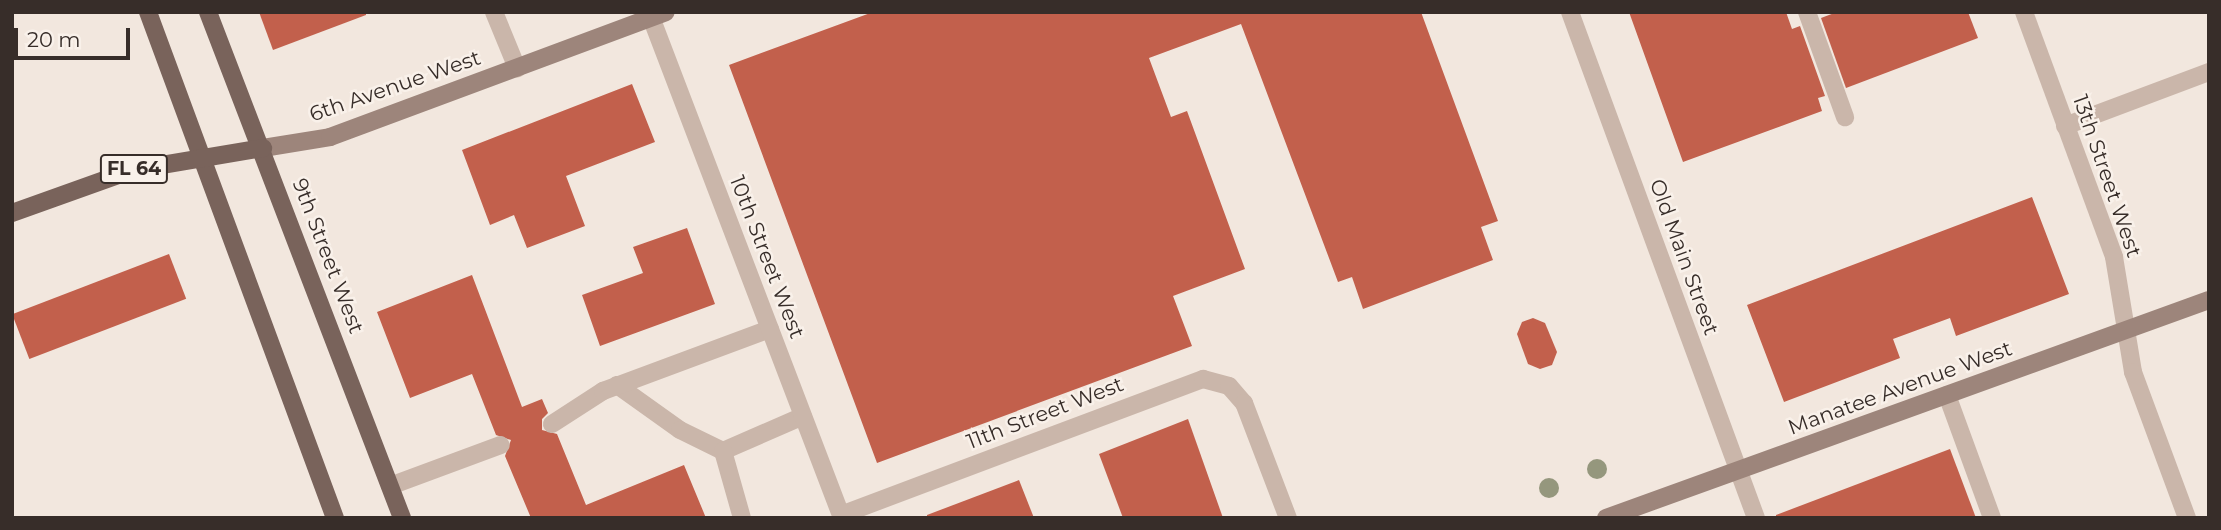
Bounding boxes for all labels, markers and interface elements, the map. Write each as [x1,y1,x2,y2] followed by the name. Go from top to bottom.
[18,14,133,58] scale bar
[27,27,81,52] text: 20 m
[306,45,484,127] street label: 6th Avenue West
[2067,91,2147,261] street label: 13th Street West
[99,154,169,184] road number: FL 64
[724,172,810,342] street label: 10th Street West
[287,175,369,337] street label: 9th Street West
[1644,176,1724,338] street label: Old Main Street
[1785,336,2015,440] street label: Manatee Avenue West
[963,371,1127,455] street label: 11th Street West

